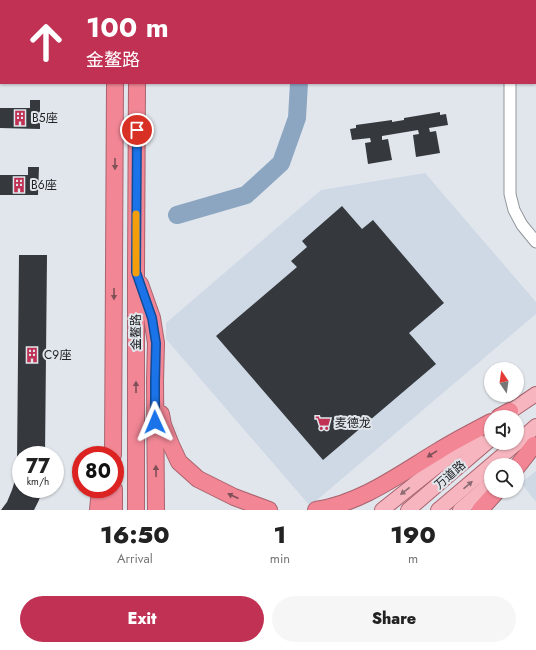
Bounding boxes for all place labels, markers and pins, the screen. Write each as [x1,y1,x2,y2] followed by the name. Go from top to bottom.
[11,109,29,127] building icon: B5座
[32,109,57,127] place label: B5座
[120,113,154,147] pin
[10,176,28,194] building icon: B6座
[31,176,57,194] place label: B6座
[23,346,41,364] building icon: C9座
[44,346,71,364] place label: C9座
[314,414,332,432] supermarket icon: 麦德龙
[335,414,371,432] place label: 麦德龙

